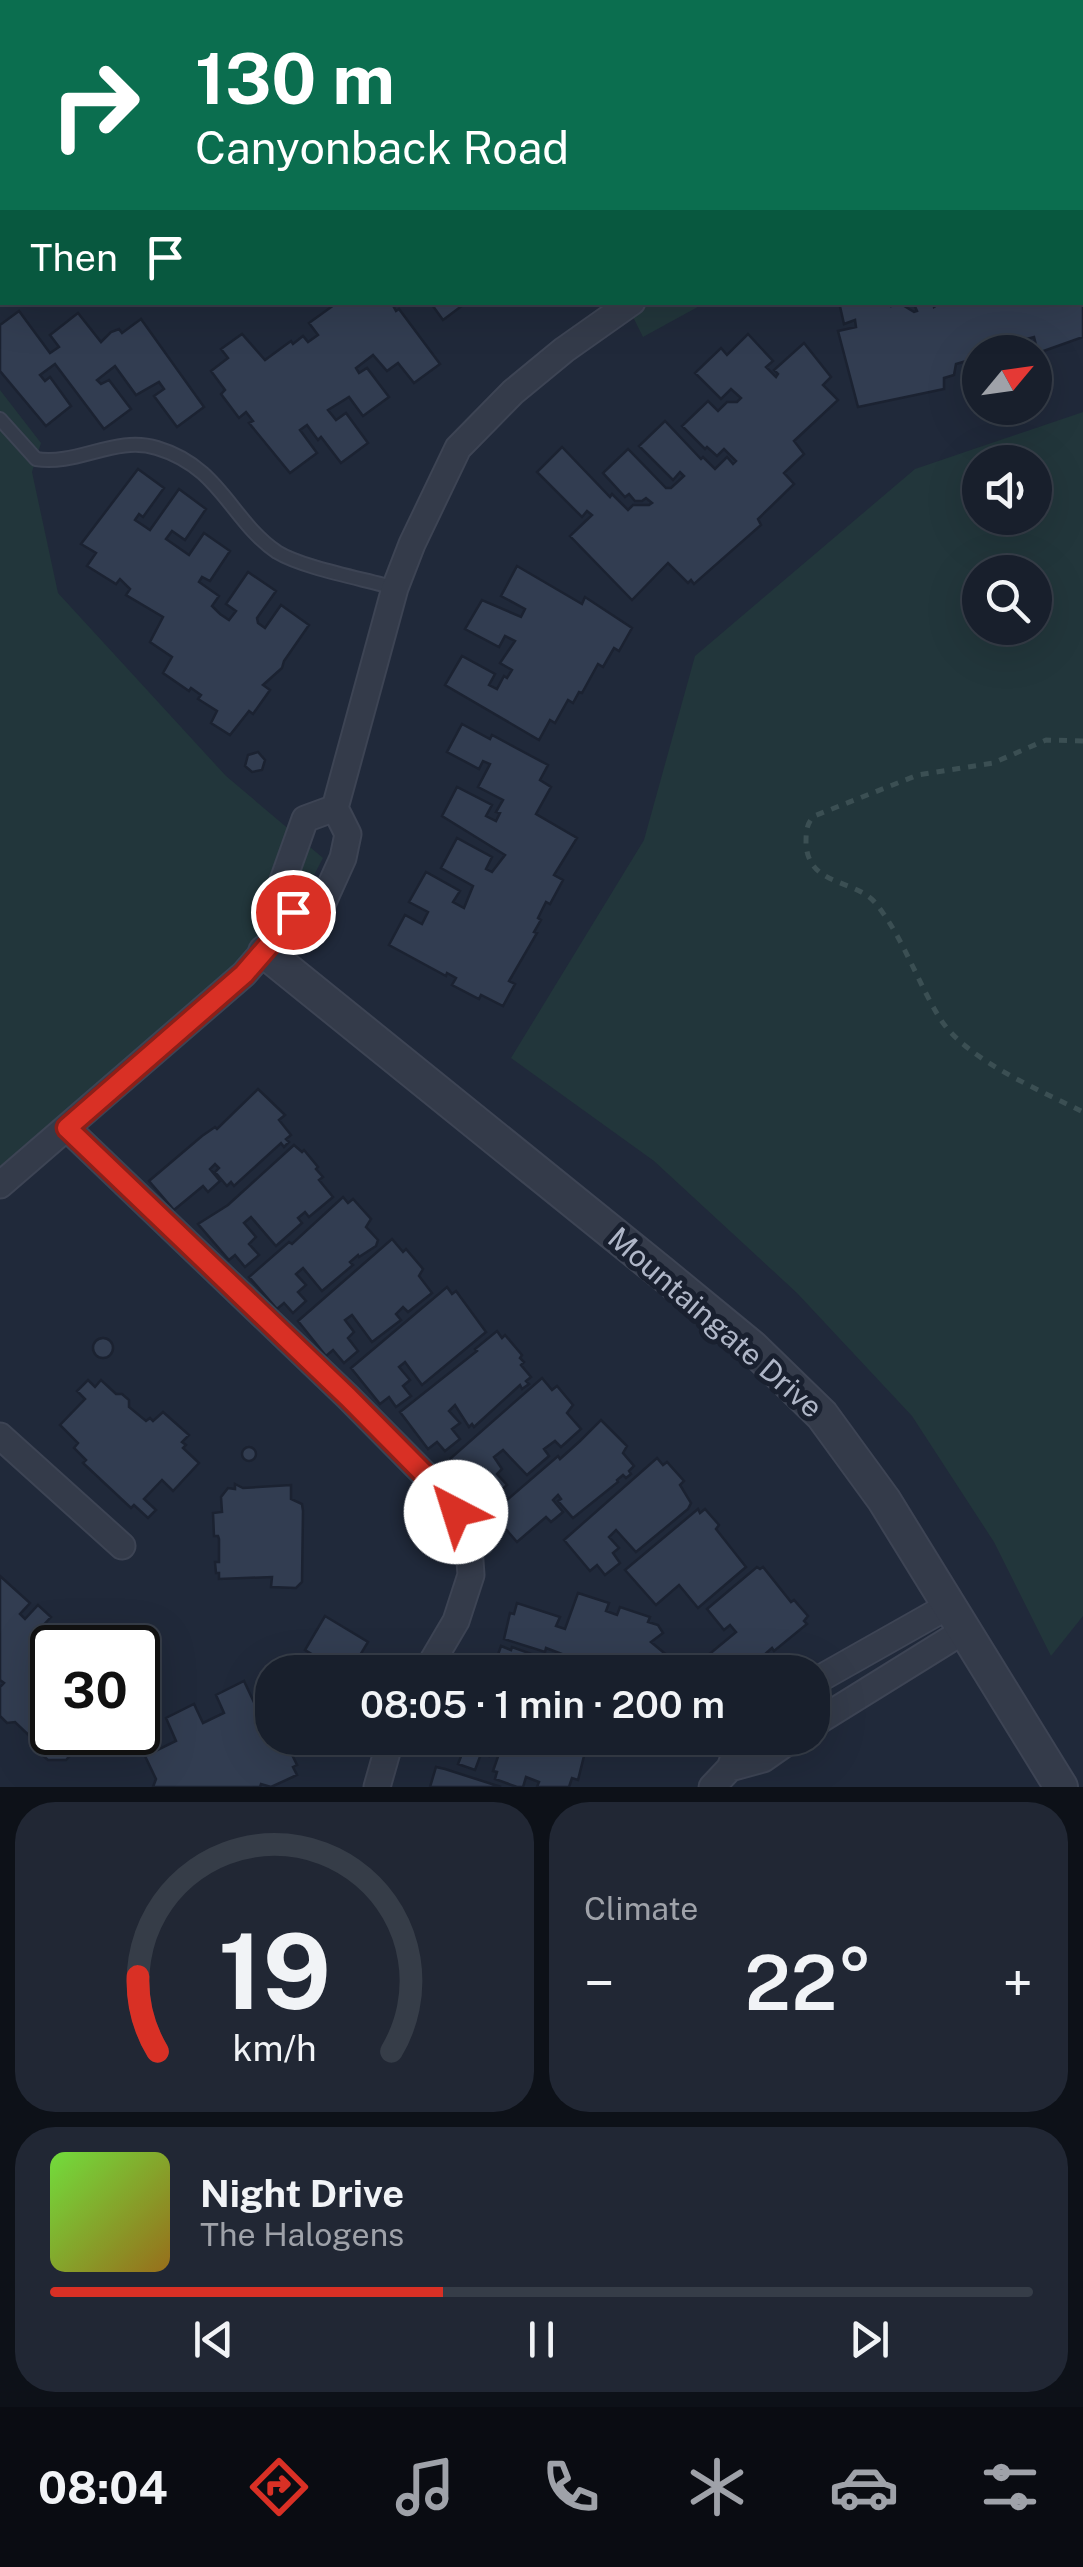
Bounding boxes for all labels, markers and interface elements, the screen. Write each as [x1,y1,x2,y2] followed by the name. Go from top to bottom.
[195,37,395,120] text: 130 m
[30,40,160,170] icon: right
[195,121,569,174] text: Canyonback Road
[138,230,193,285] icon: arrive
[30,235,118,280] text: Then
[962,335,1052,425] north arrow
[962,335,1052,645] map controls
[962,445,1052,535] button: sound
[962,555,1052,645] button: search
[251,870,336,955] pin
[266,885,321,940] icon: arrive
[601,1219,830,1425] street label: Mountaingate Drive
[404,1460,508,1564] position arrow
[30,1625,160,1755] speed limit sign: 30
[360,1682,725,1727] text: 08:05 · 1 min · 200 m
[584,1890,698,1927] text: Climate
[218,1910,331,2032] text: 19
[745,1939,872,2027] text: 22°
[584,1951,615,2015] text: −
[1003,1951,1033,2015] text: +
[232,2027,317,2069] text: km/h
[200,2171,404,2216] text: Night Drive
[200,2216,404,2253] text: The Halogens
[186,2312,241,2367] icon: previous
[514,2312,569,2367] icon: pause
[842,2312,897,2367] icon: next
[244,2452,314,2522] icon: directions
[390,2452,460,2522] icon: music
[536,2452,606,2522] icon: phone
[682,2452,752,2522] icon: climate
[829,2452,899,2522] icon: car
[975,2452,1045,2522] icon: filters
[38,2461,168,2514] text: 08:04

